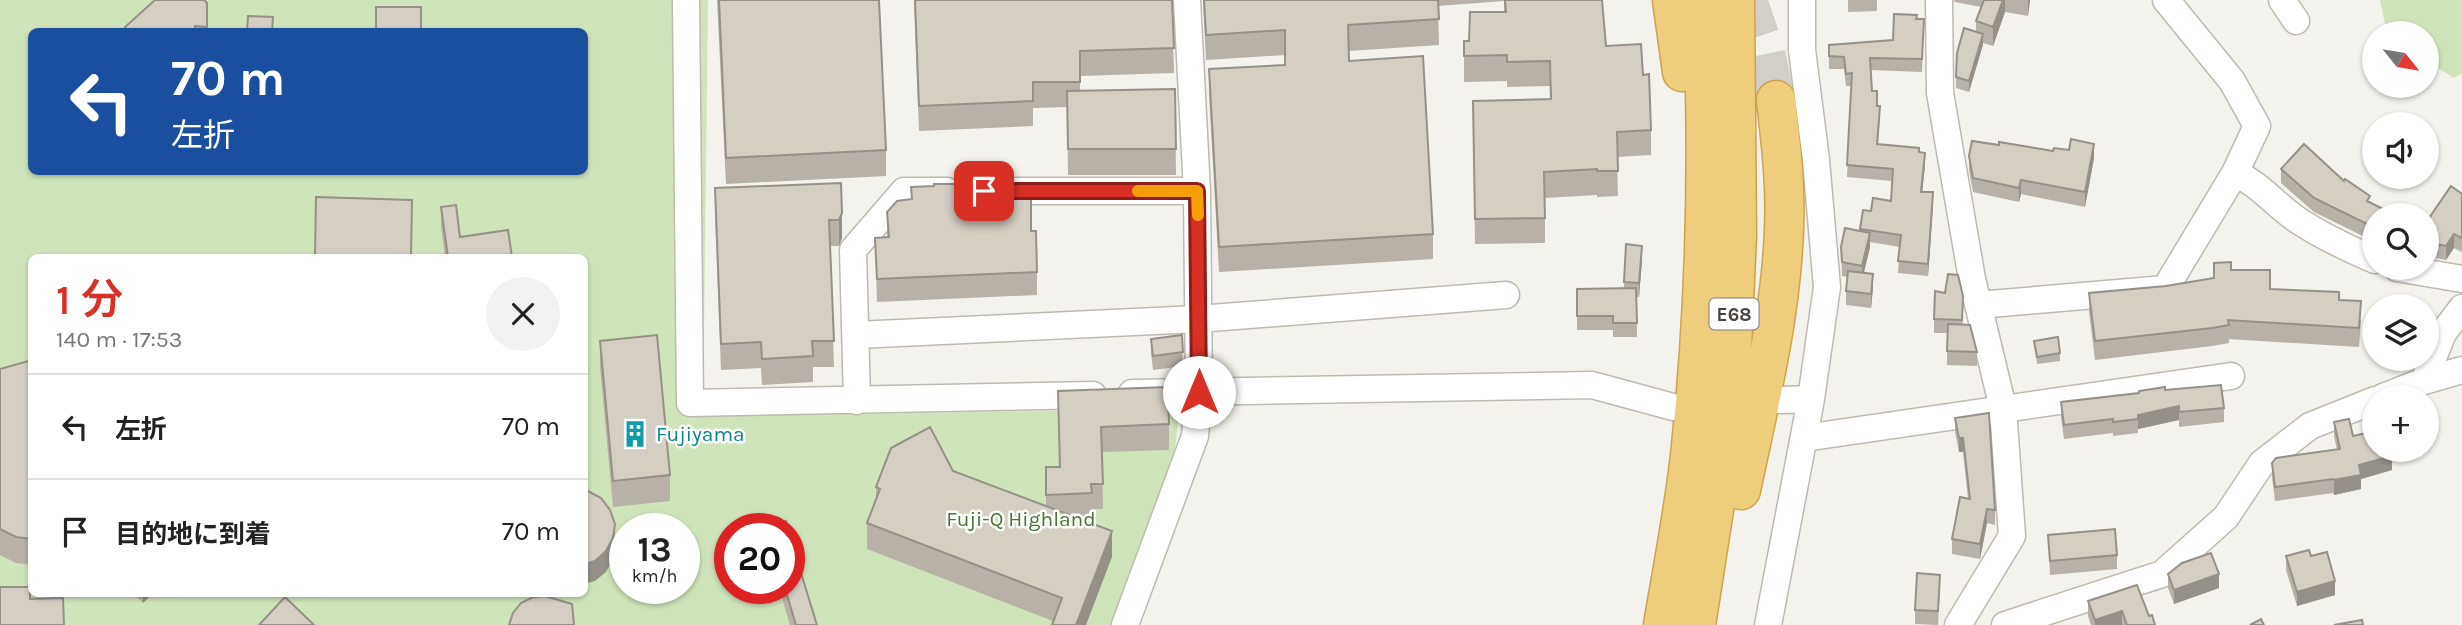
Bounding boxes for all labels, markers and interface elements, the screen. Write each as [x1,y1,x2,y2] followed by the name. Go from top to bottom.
[2362,21,2440,98] north arrow
[2362,21,2439,462] map controls
[171,50,285,107] text: 70 m
[56,56,147,147] icon: left
[2362,112,2439,189] button: sound
[171,117,235,154] text: 左折
[954,161,1014,221] pin
[965,172,1003,210] icon: arrive
[2362,203,2439,280] button: search
[56,275,123,325] text: 1 分
[486,277,560,351] button: close
[2362,294,2439,371] button: layers
[1710,298,1758,330] road number: E68
[56,326,182,353] text: 140 m · 17:53
[1162,355,1236,429] position arrow
[2362,385,2439,462] button: +
[56,408,94,446] icon: left
[502,411,560,442] text: 70 m
[115,414,167,445] text: 左折
[620,419,650,449] building icon: Fujiyama
[656,422,745,446] place label: Fujiyama
[946,507,1096,531] park label: Fuji-Q Highland
[56,513,94,551] icon: arrive
[714,513,805,604] speed limit sign: 20
[502,516,560,547] text: 70 m
[115,519,271,550] text: 目的地に到着
[637,529,672,570] text: 13
[632,565,677,587] text: km/h

